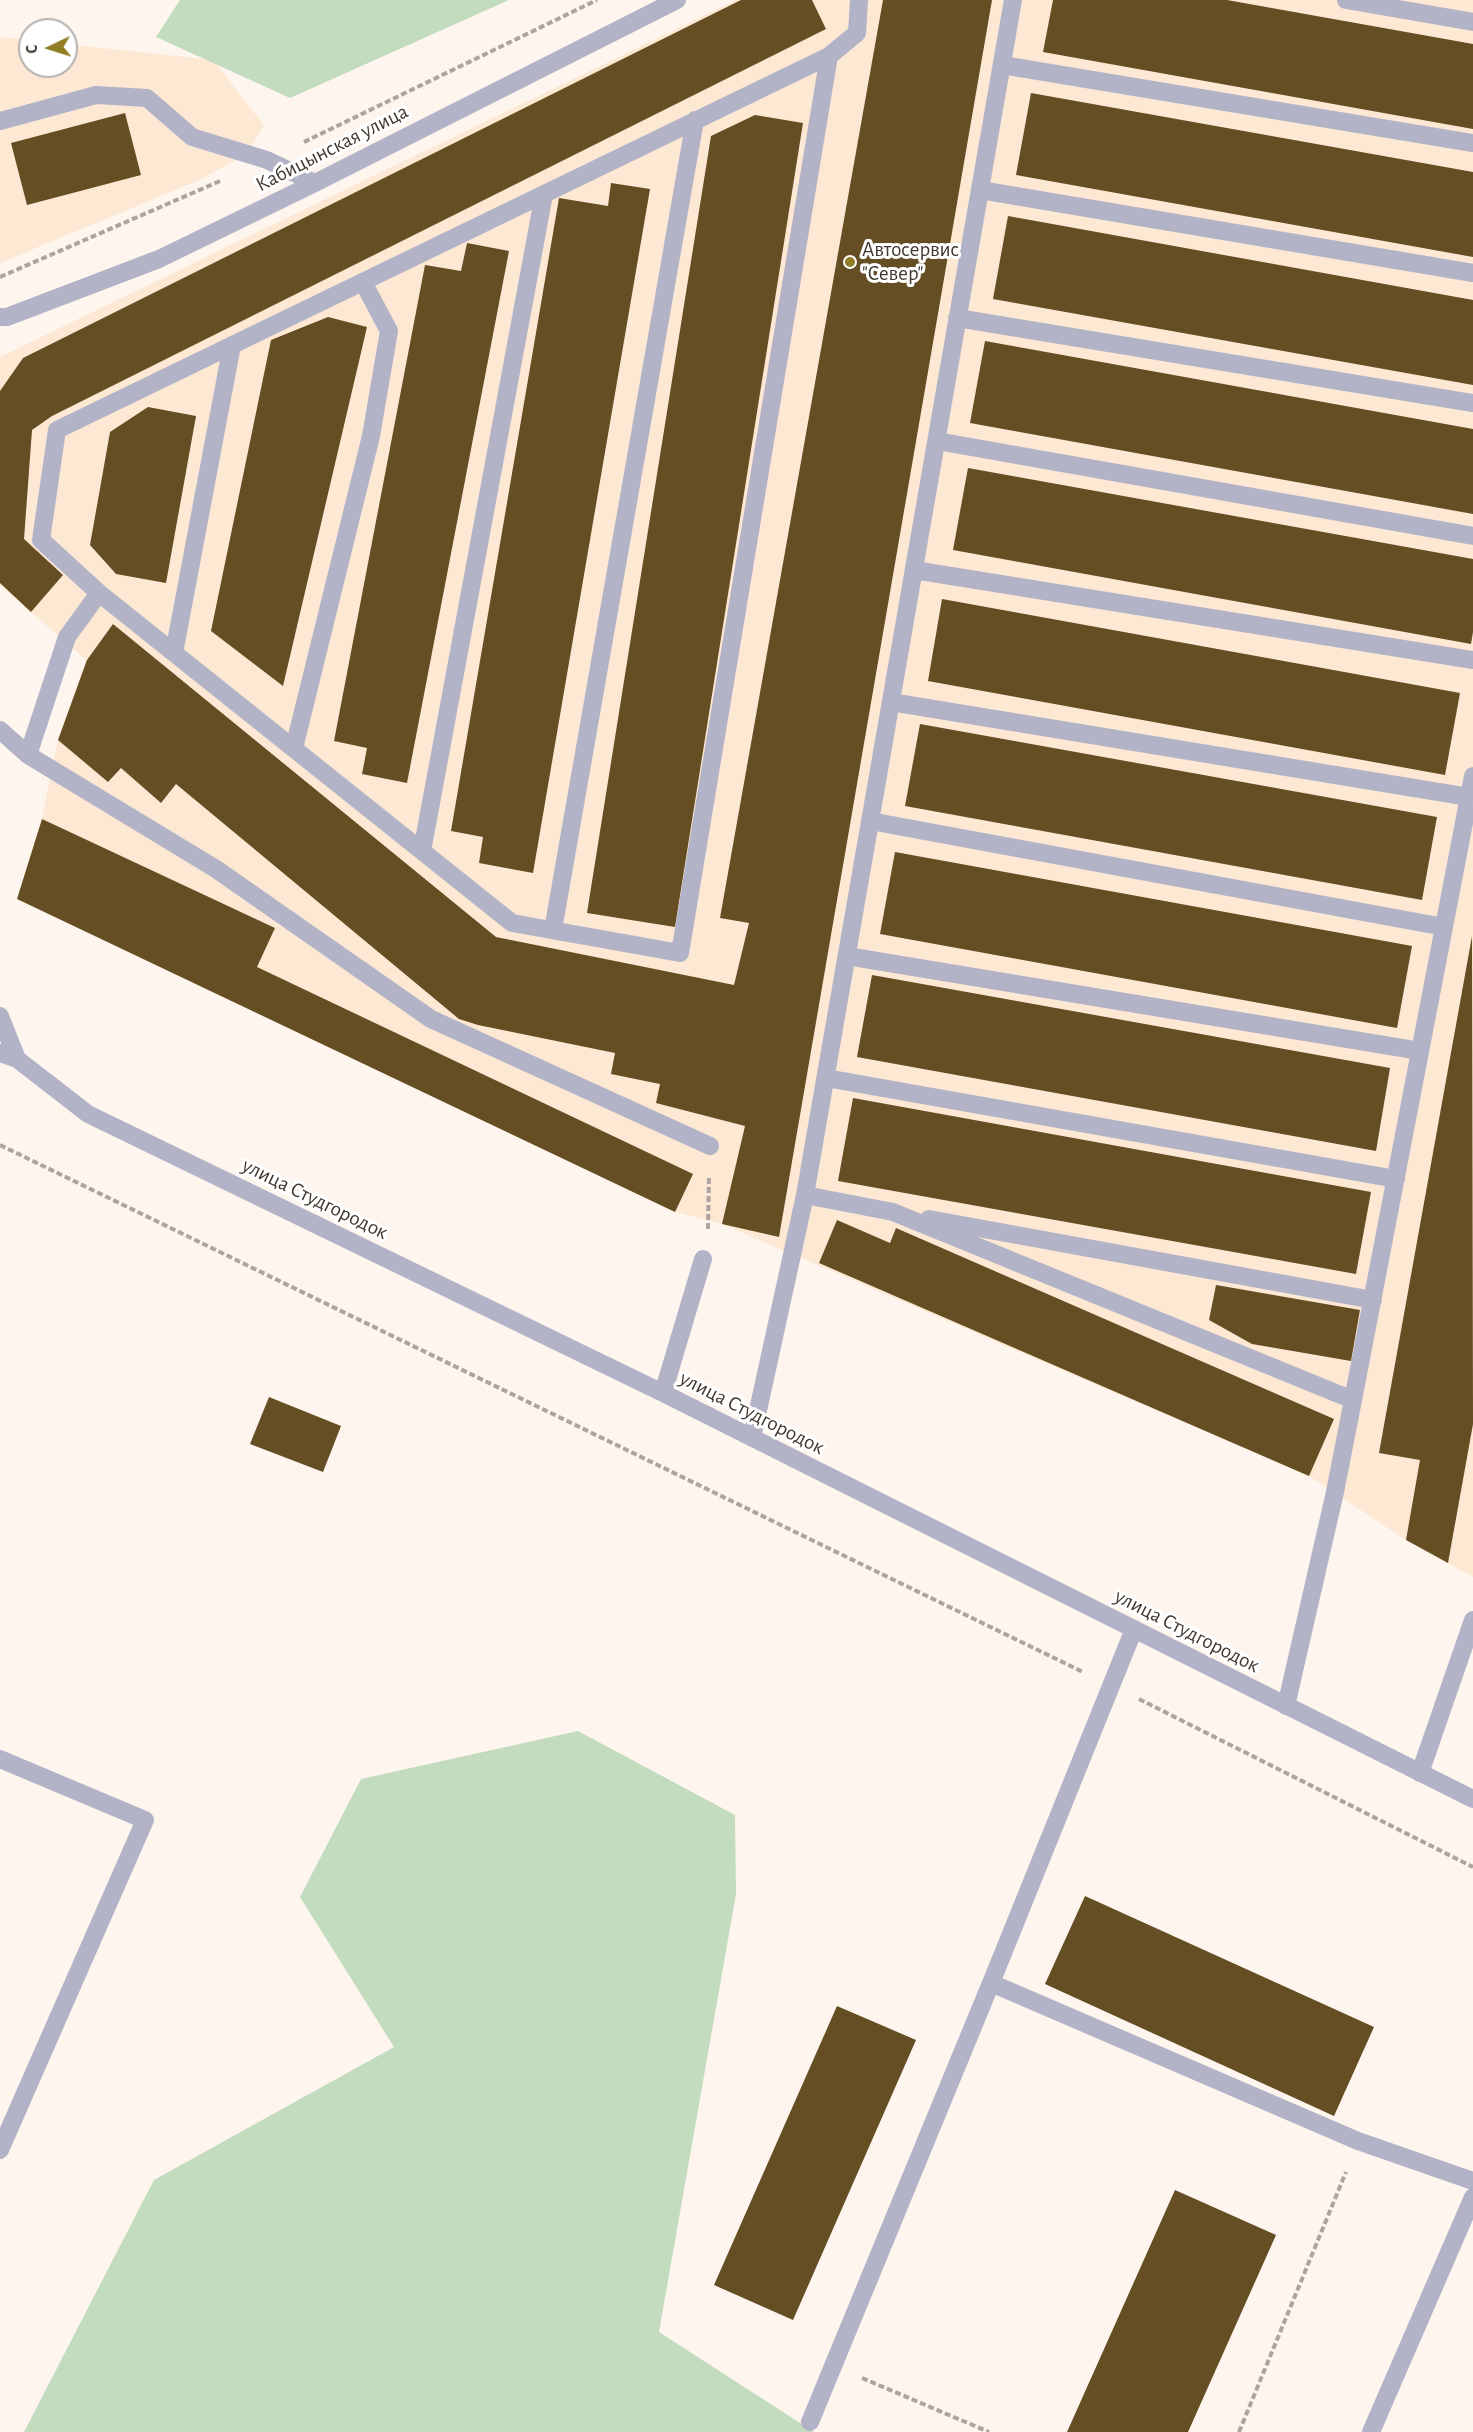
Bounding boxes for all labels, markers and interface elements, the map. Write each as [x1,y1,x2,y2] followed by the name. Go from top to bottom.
[18,18,78,78] north arrow
[24,44,40,54] text: С
[252,99,412,197] street label: Кабицынская улица
[862,237,959,287] place label: Автосервис "Север"
[843,255,857,269] marker: Автосервис "Север"
[238,1153,392,1245] street label: улица Студгородок
[675,1366,829,1460] street label: улица Студгородок
[1110,1584,1264,1678] street label: улица Студгородок

